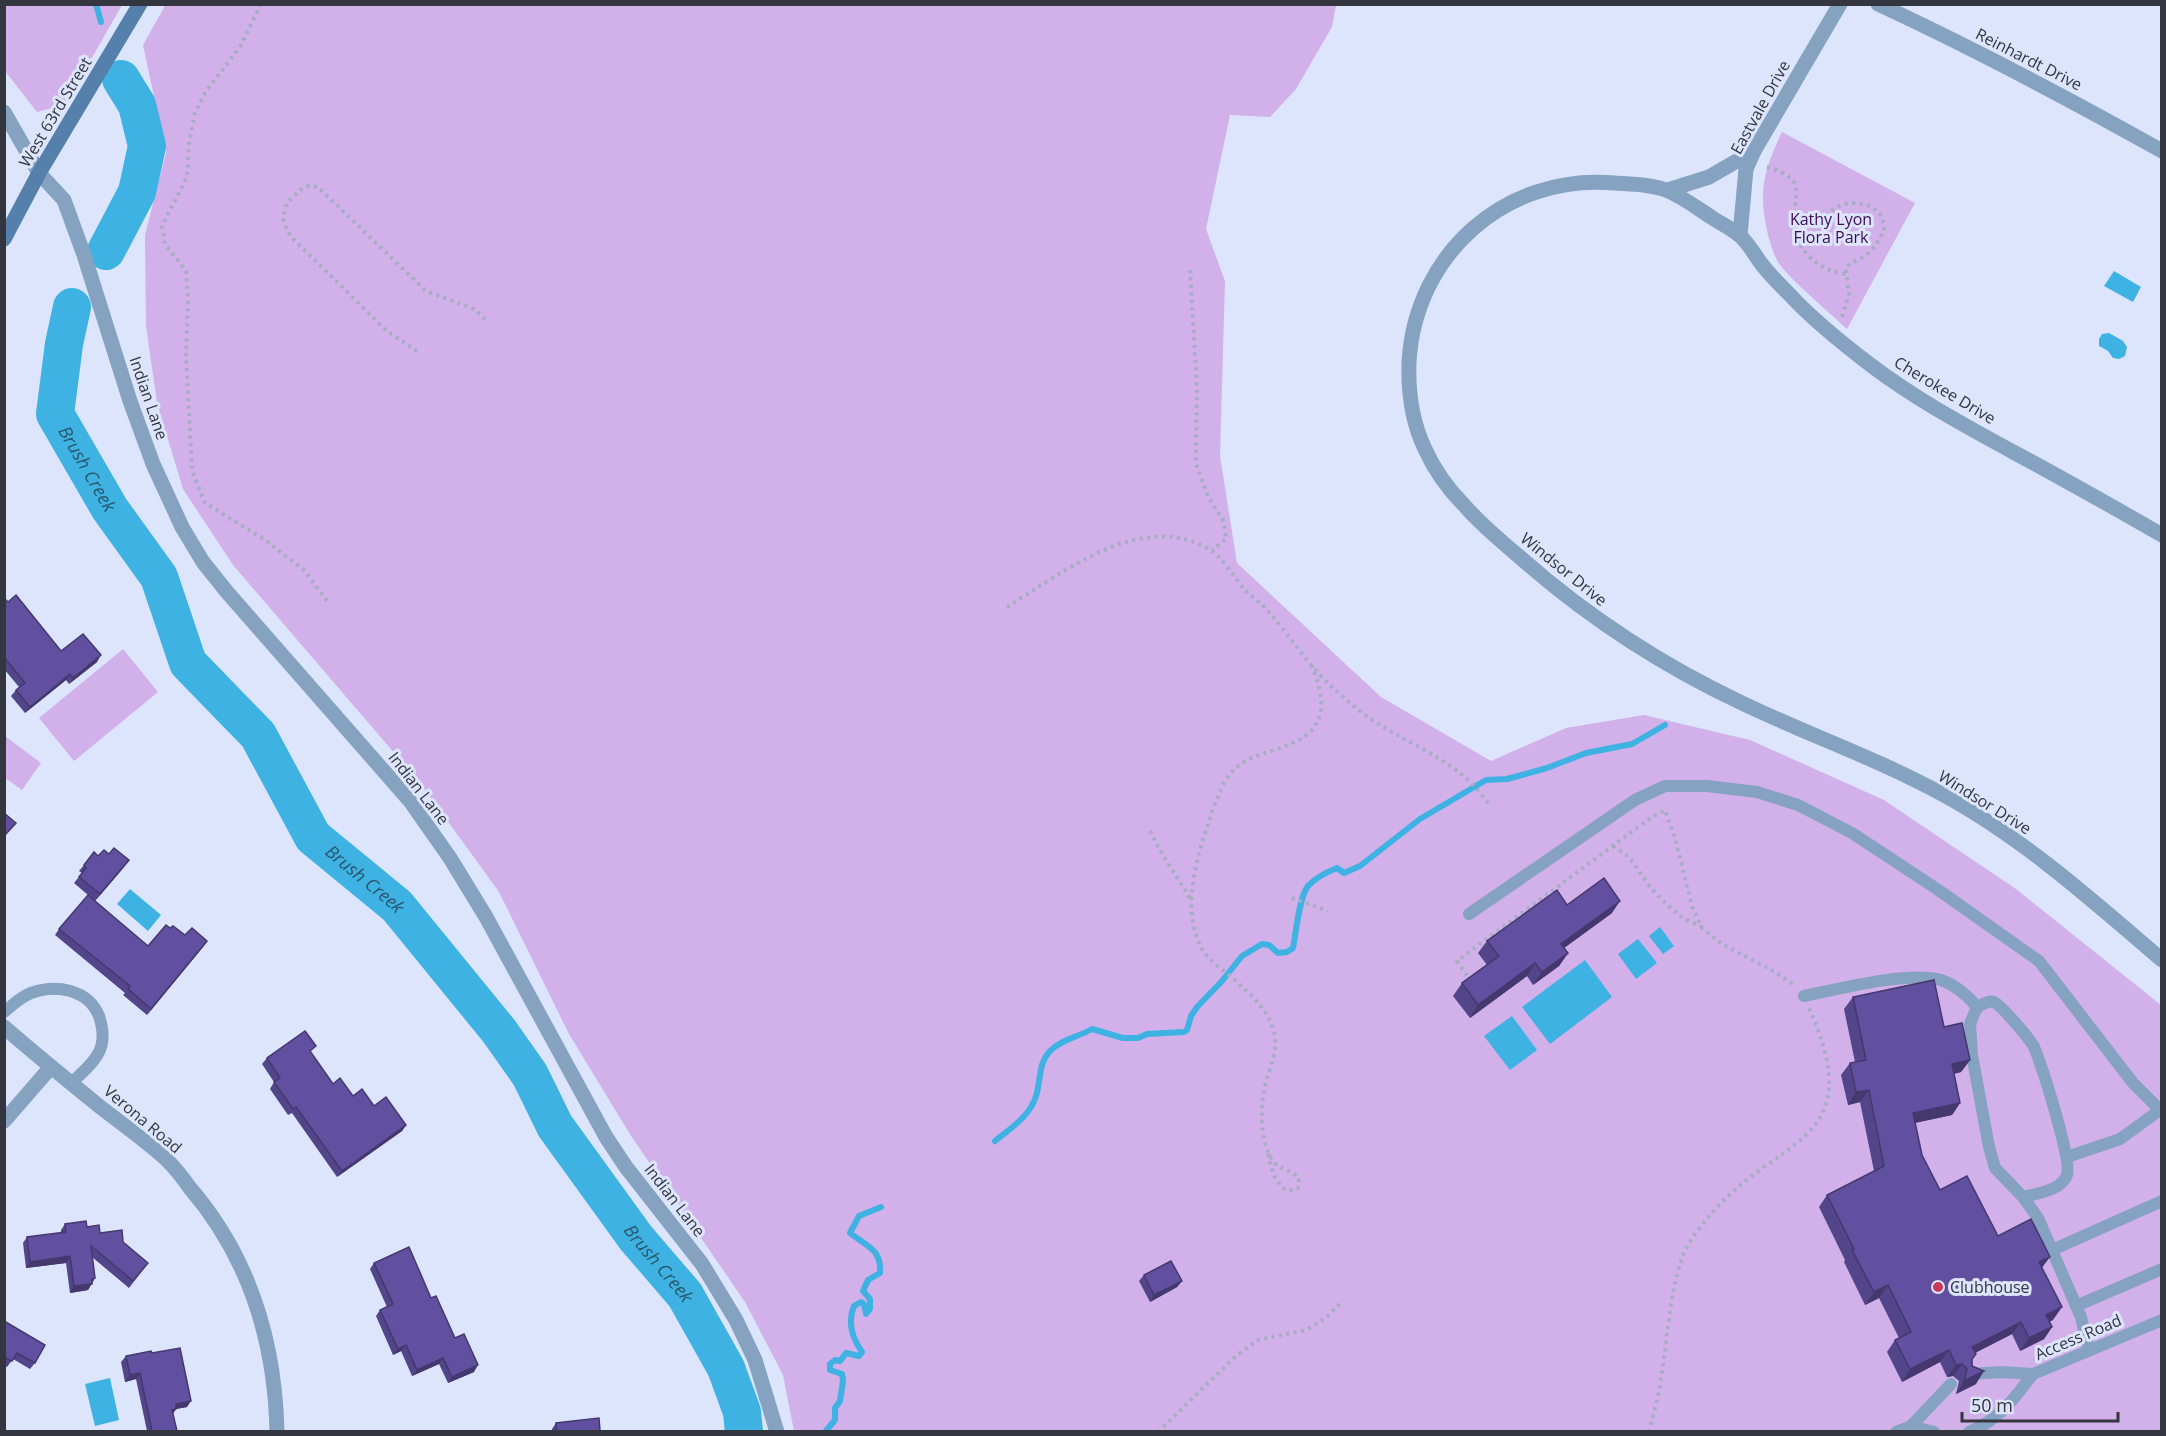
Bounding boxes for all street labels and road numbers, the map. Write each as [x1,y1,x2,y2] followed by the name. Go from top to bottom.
[1972,23,2086,95] street label: Reinhardt Drive
[13,53,97,171] street label: West 63rd Street
[1725,56,1795,158] street label: Eastvale Drive
[1890,351,2000,429] street label: Cherokee Drive
[124,353,174,443] street label: Indian Lane
[1516,527,1612,611] street label: Windsor Drive
[384,747,454,829] street label: Indian Lane
[1934,765,2036,839] street label: Windsor Drive
[99,1080,187,1158] street label: Verona Road
[640,1159,710,1241] street label: Indian Lane
[2031,1309,2125,1365] street label: Access Road

